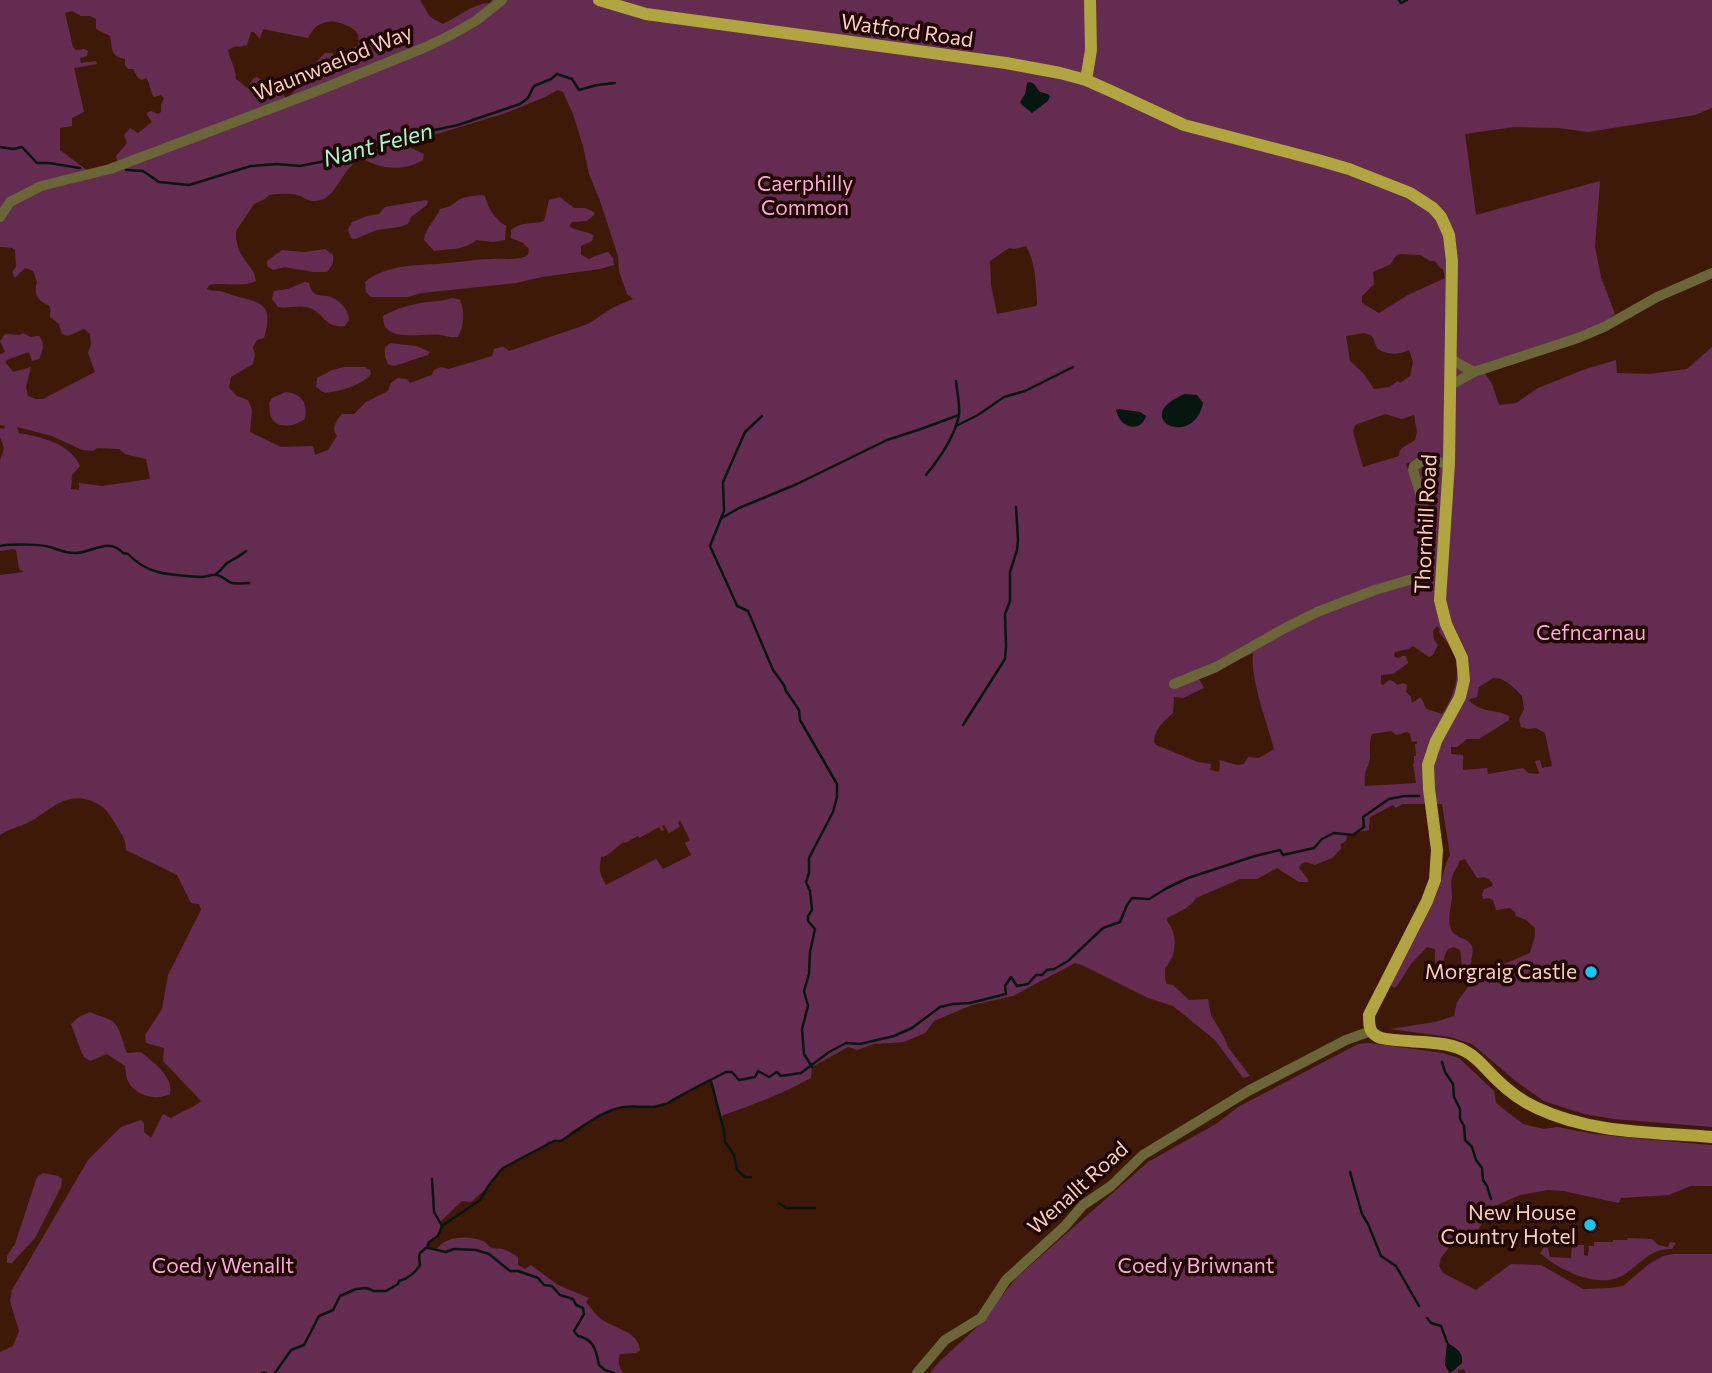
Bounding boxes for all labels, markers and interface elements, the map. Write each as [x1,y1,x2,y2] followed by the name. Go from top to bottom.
[839,9,975,53] street label: Watford Road
[250,20,416,106] street label: Waunwaelod Way
[320,117,436,173] water label: Nant Felen
[757,171,853,221] park label: Caerphilly Common
[1410,454,1442,594] street label: Thornhill Road
[1536,620,1646,646] park label: Cefncarnau
[1425,959,1577,985] place label: Morgraig Castle
[1583,964,1599,980] marker: Morgraig Castle
[1023,1136,1133,1240] street label: Wenallt Road
[1440,1200,1576,1250] place label: New House Country Hotel
[1582,1217,1598,1233] marker: New House Country Hotel
[152,1253,294,1279] park label: Coed y Wenallt
[1118,1253,1274,1279] park label: Coed y Briwnant

